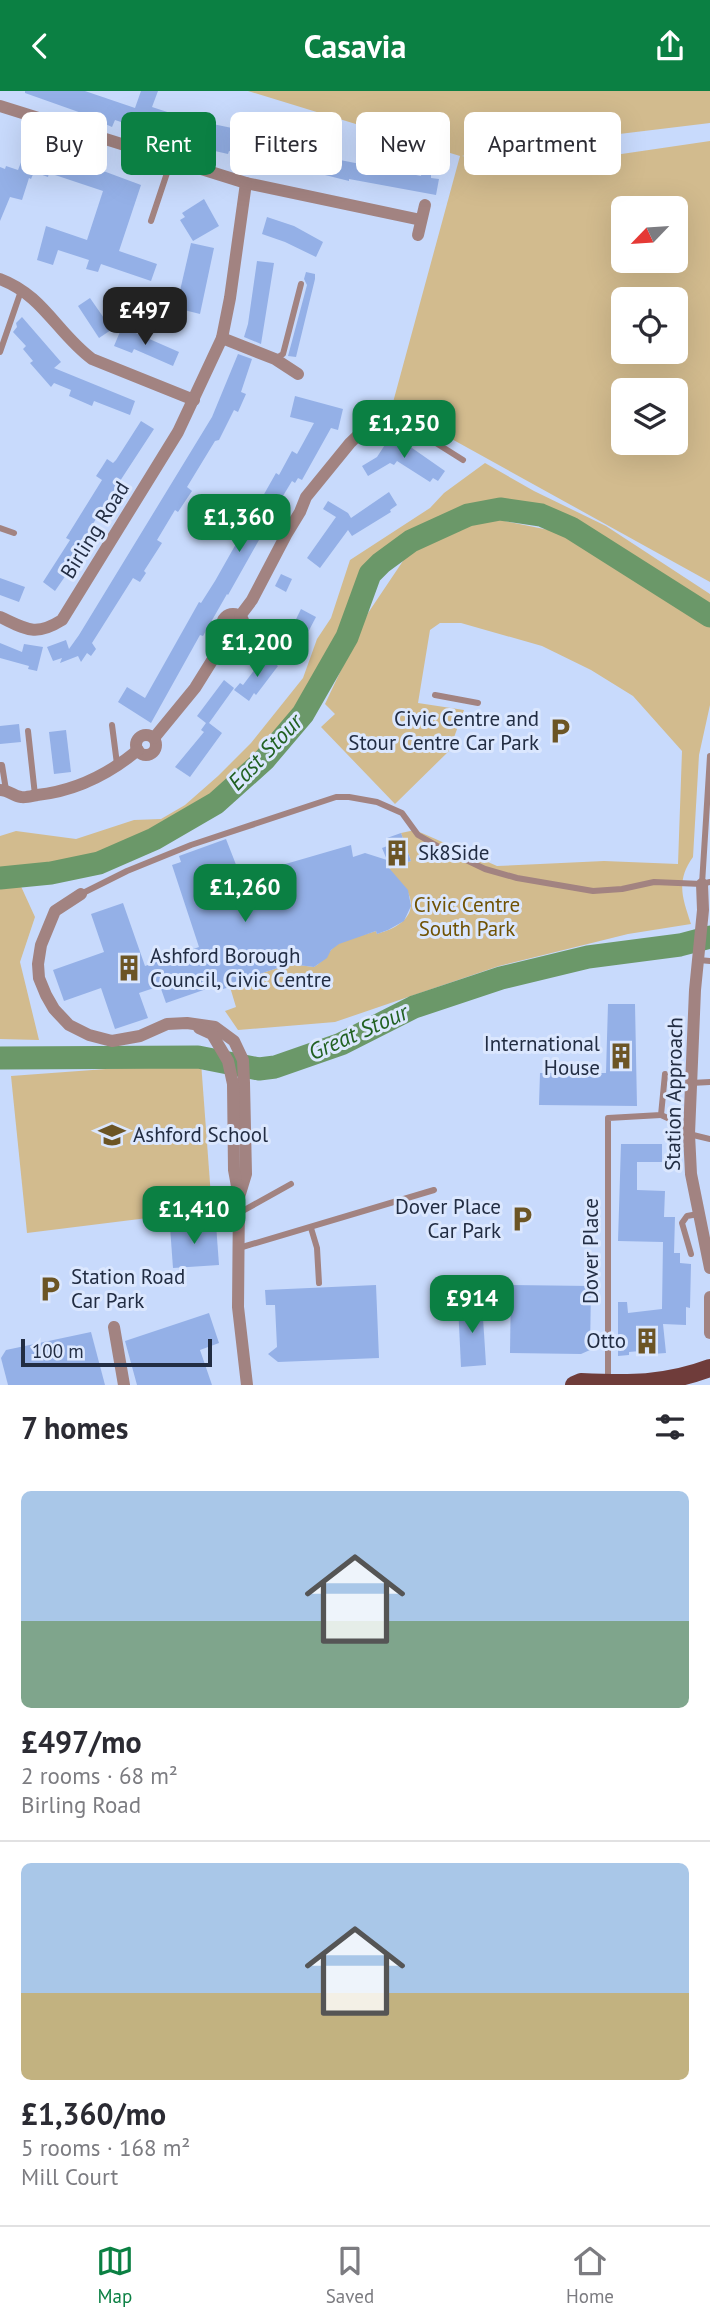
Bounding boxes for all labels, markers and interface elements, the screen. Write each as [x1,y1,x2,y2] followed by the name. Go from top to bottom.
[304,25,406,67] text: Casavia
[21,27,59,65] icon: back
[651,27,689,65] icon: share
[21,112,107,175] chip: Buy
[121,112,216,175] chip: Rent
[230,112,342,175] chip: Filters
[356,112,450,175] chip: New
[464,112,621,175] chip: Apartment
[611,196,688,273] north arrow
[611,196,688,455] map controls
[104,287,186,347] pin: £497
[611,287,688,364] button: locate
[119,295,171,324] text: £497
[611,378,688,455] button: layers
[347,401,461,460] pin: £1,250
[368,408,440,437] text: £1,250
[54,476,135,583] street label: Birling Road
[182,495,296,554] pin: £1,360
[203,502,275,531] text: £1,360
[200,619,314,679] pin: £1,200
[221,627,293,656] text: £1,200
[348,705,539,756] place label: Civic Centre and Stour Centre Car Park
[221,706,309,796] water label: East Stour
[545,716,575,746] parking icon: Civic Centre and Stour Centre Car Park
[382,838,412,868] building icon: Sk8Side
[418,839,489,866] place label: Sk8Side
[188,865,302,924] pin: £1,260
[209,872,281,901] text: £1,260
[414,891,520,942] park label: Civic Centre South Park
[150,942,332,993] place label: Ashford Borough Council, Civic Centre
[114,953,144,983] building icon: Ashford Borough Council, Civic Centre
[304,996,413,1066] water label: Great Stour
[659,1017,688,1171] street label: Station Approach
[484,1030,600,1081] place label: International House
[606,1041,636,1071] building icon: International House
[97,1120,127,1150] school or university icon: Ashford School
[133,1121,268,1148] place label: Ashford School
[137,1187,251,1246] pin: £1,410
[395,1193,501,1244] place label: Dover Place Car Park
[158,1194,230,1223] text: £1,410
[577,1198,604,1304] street label: Dover Place
[507,1204,537,1234] parking icon: Dover Place Car Park
[71,1263,185,1314] place label: Station Road Car Park
[35,1274,65,1304] parking icon: Station Road Car Park
[431,1275,513,1335] pin: £914
[446,1283,498,1312] text: £914
[632,1326,662,1356] building icon: Otto
[586,1327,626,1354] place label: Otto
[21,1336,212,1368] scale bar
[32,1339,84,1363] text: 100 m
[21,1408,129,1447] text: 7 homes
[651,1408,689,1446] icon: filters
[292,1536,418,1662] icon: home
[21,1722,142,1761] text: £497/mo
[21,1761,178,1790] text: 2 rooms · 68 m²
[21,1790,141,1819] text: Birling Road
[292,1908,418,2034] icon: home
[21,2094,166,2133] text: £1,360/mo
[21,2133,190,2162] text: 5 rooms · 168 m²
[21,2162,118,2191] text: Mill Court
[96,2242,134,2308] tab: Map
[326,2242,374,2308] tab: Saved
[566,2242,614,2308] tab: Home

